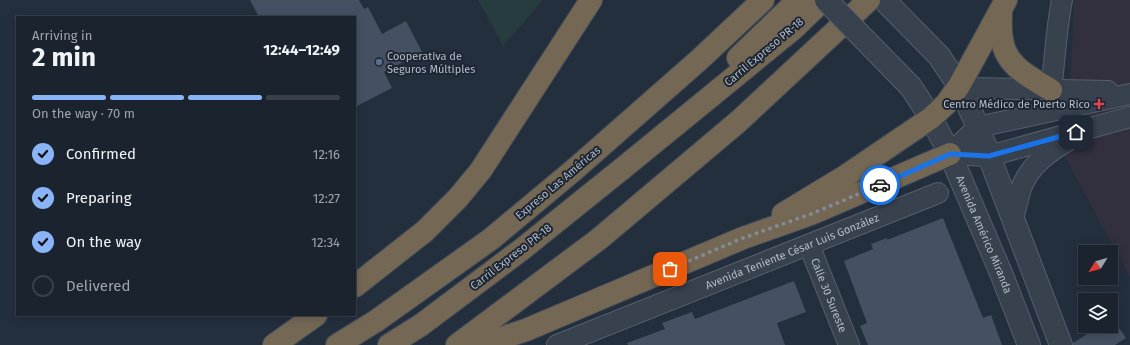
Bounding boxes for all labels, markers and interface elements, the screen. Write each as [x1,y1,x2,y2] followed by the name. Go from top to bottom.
[722,15,806,89] street label: Carril Expreso PR-18
[32,28,92,43] text: Arriving in
[263,41,340,59] text: 12:44–12:49
[32,42,96,73] text: 2 min
[387,50,475,76] place label: Cooperativa de Seguros Múltiples
[374,57,384,67] marker: Cooperativa de Seguros Múltiples
[943,98,1090,111] place label: Centro Médico de Puerto Rico
[1093,98,1105,110] marker: Centro Médico de Puerto Rico
[32,106,135,121] text: On the way · 70 m
[1059,115,1093,149] pin
[1065,121,1087,143] icon: home
[32,143,54,165] icon: check
[513,144,603,222] street label: Expreso Las Américas
[66,145,136,163] text: Confirmed
[313,147,340,162] text: 12:16
[860,165,900,205] courier
[869,174,891,196] icon: car
[953,174,1015,295] street label: Avenida Américo Miranda
[32,187,54,209] icon: check
[66,189,131,207] text: Preparing
[313,191,340,206] text: 12:27
[703,211,881,292] street label: Avenida Teniente César Luis González
[468,221,554,293] street label: Carril Expreso PR-18
[32,231,54,253] icon: check
[66,233,141,251] text: On the way
[311,235,340,250] text: 12:34
[1078,245,1118,285] north arrow
[1078,245,1118,333] map controls
[653,252,687,286] pin
[808,256,850,334] street label: Calle 30 Sureste
[659,258,681,280] icon: bag
[66,277,130,295] text: Delivered
[1078,293,1118,333] button: layers

